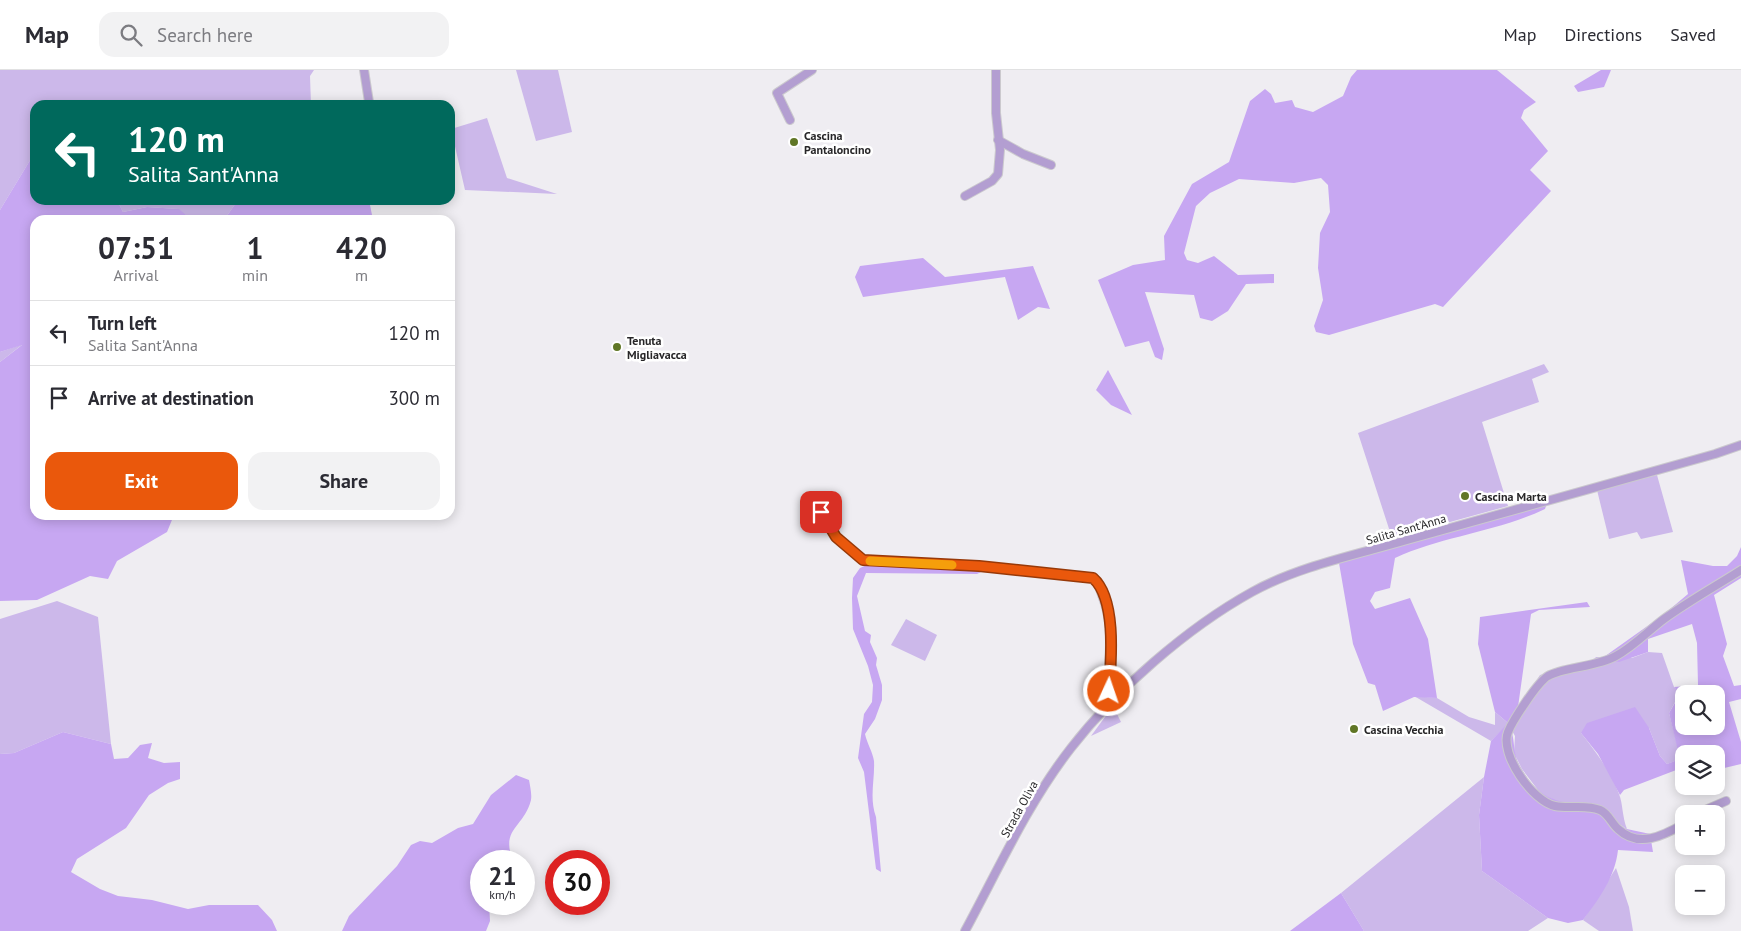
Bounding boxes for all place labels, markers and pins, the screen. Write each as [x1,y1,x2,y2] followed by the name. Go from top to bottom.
[804,128,872,157] place label: Cascina Pantaloncino
[788,136,800,148] marker: Cascina Pantaloncino
[627,333,687,362] place label: Tenuta Migliavacca
[611,341,623,353] marker: Tenuta Migliavacca
[1475,489,1547,504] place label: Cascina Marta
[1459,490,1471,502] marker: Cascina Marta
[800,491,842,533] pin
[1364,722,1444,737] place label: Cascina Vecchia
[1348,723,1360,735] marker: Cascina Vecchia

